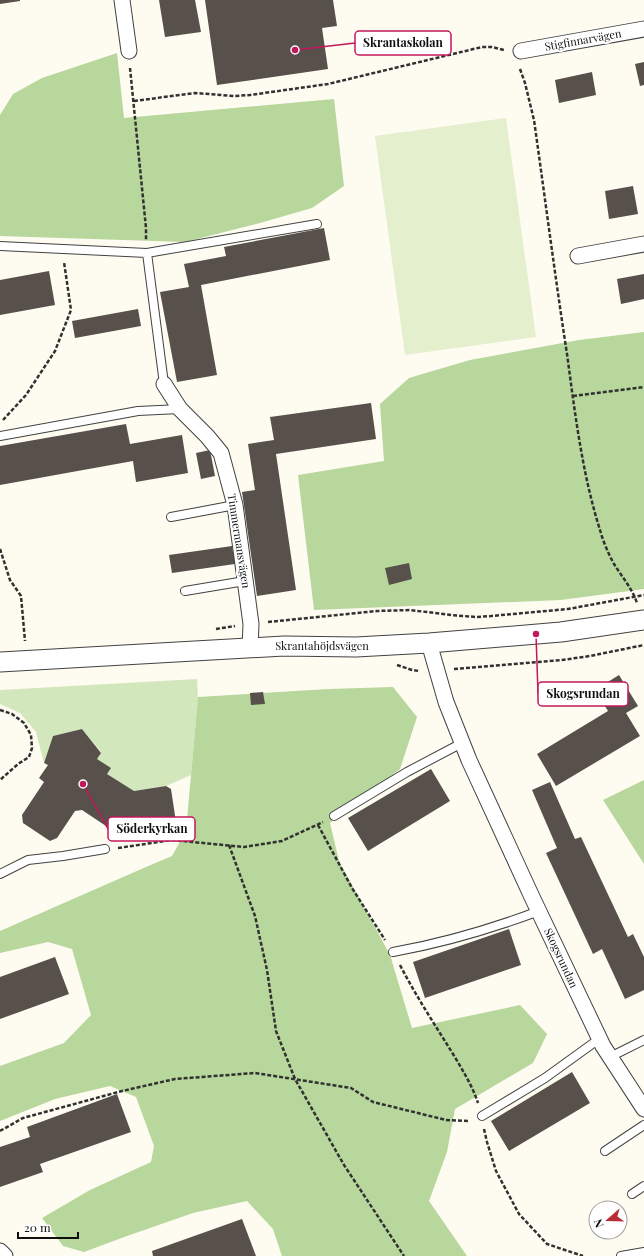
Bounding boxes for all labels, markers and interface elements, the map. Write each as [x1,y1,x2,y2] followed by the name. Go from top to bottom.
[543,25,623,54] street label: Stigfinnarvägen
[355,31,451,55] callout: Skrantaskolan
[363,34,444,50] text: Skrantaskolan
[225,493,254,590] street label: Timmermansvägen
[275,638,369,653] street label: Skrantahöjdsvägen
[538,682,628,706] callout: Skogsrundan
[546,685,620,701] text: Skogsrundan
[108,817,195,841] callout: Söderkyrkan
[116,820,188,836] text: Söderkyrkan
[541,925,582,991] street label: Skogsrundan
[588,1200,628,1240] north arrow
[18,1214,78,1240] scale bar
[590,1217,607,1230] text: N
[24,1219,51,1235] text: 20 m

